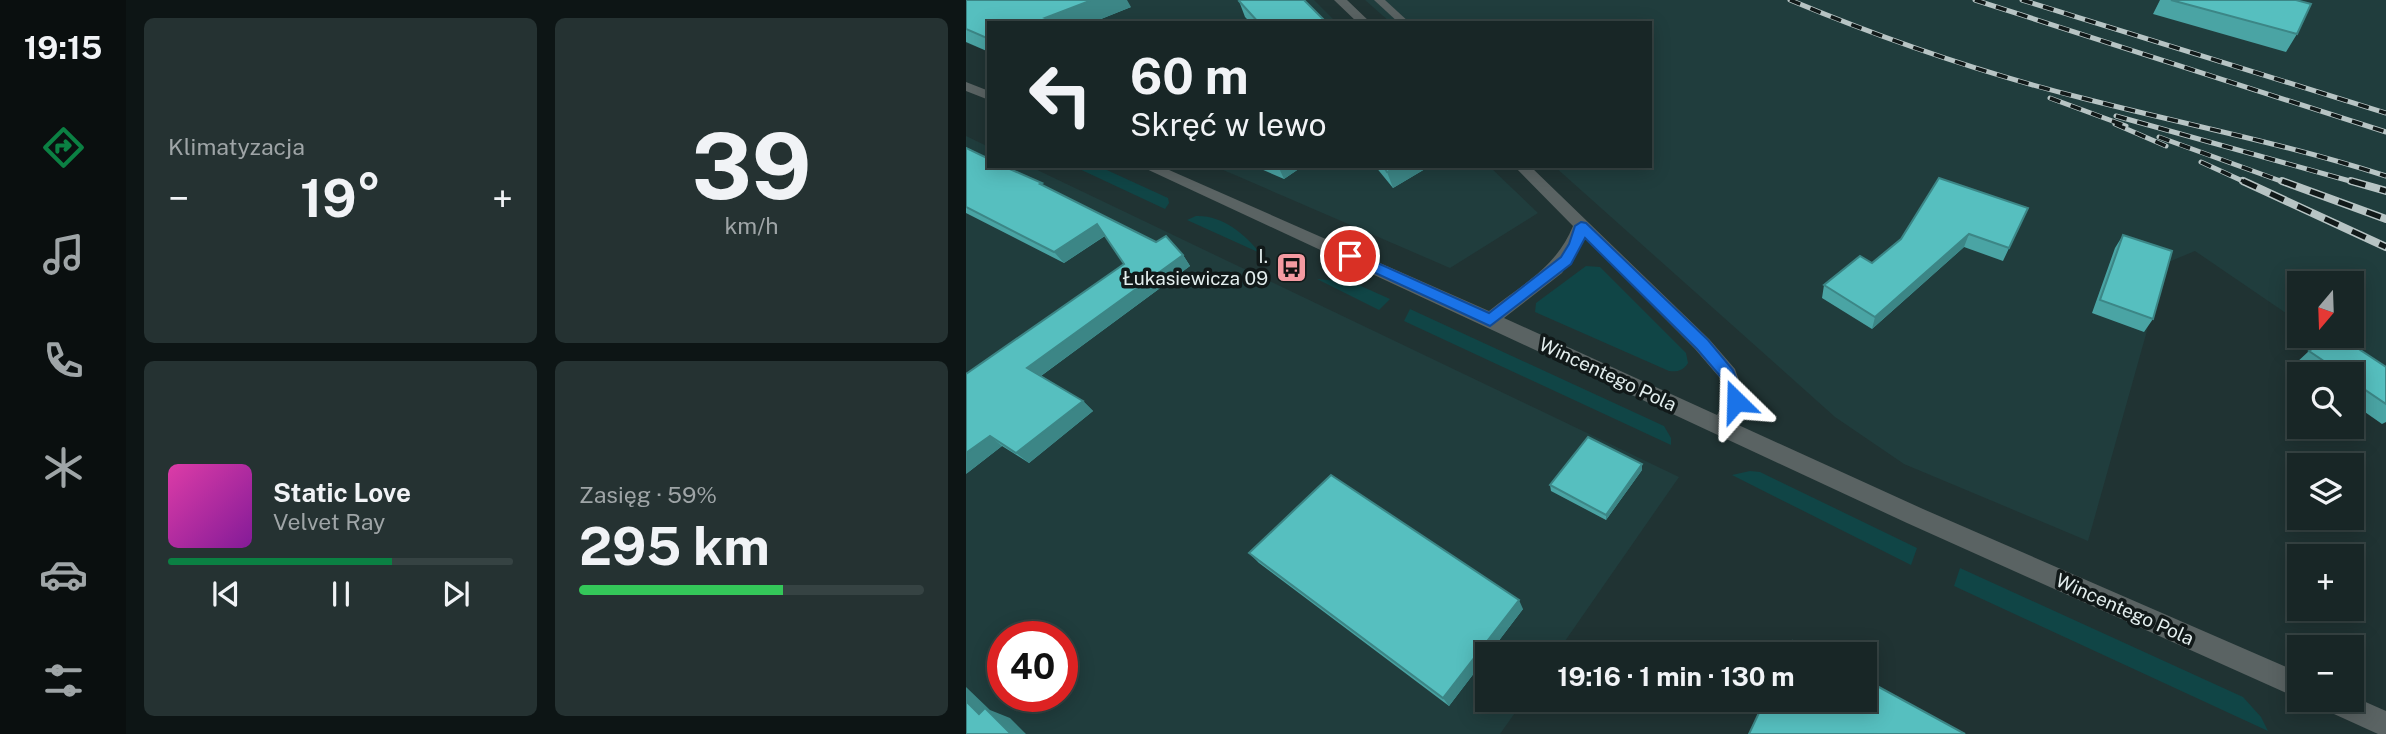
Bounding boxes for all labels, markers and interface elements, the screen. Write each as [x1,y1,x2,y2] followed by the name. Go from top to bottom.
[24,29,102,66] text: 19:15
[1130,47,1249,105] text: 60 m
[1015,49,1106,140] icon: left
[1130,106,1327,143] text: Skręć w lewo
[691,113,812,219] text: 39
[39,123,88,172] icon: directions
[168,133,305,160] text: Klimatyzacja
[300,168,381,229] text: 19°
[168,176,189,221] text: −
[492,176,513,221] text: +
[724,212,779,239] text: km/h
[1320,226,1380,286] pin
[39,230,88,279] icon: music
[1331,237,1369,275] icon: arrive
[1123,245,1268,289] place label: I. Łukasiewicza 09
[1274,250,1308,284] bus stop icon: I. Łukasiewicza 09
[2287,271,2364,348] north arrow
[2287,271,2364,712] map controls
[1536,333,1680,415] street label: Wincentego Pola
[39,336,88,385] icon: phone
[2287,362,2364,439] button: search
[1699,364,1773,438] position arrow
[39,443,88,492] icon: climate
[2287,453,2364,530] button: layers
[273,477,411,508] text: Static Love
[579,481,717,508] text: Zasięg · 59%
[273,508,385,535] text: Velvet Ray
[579,516,770,577] text: 295 km
[2287,544,2364,621] button: +
[39,550,88,599] icon: car
[2053,569,2197,649] street label: Wincentego Pola
[207,575,245,613] icon: previous
[322,575,360,613] icon: pause
[437,575,475,613] icon: next
[987,621,1078,712] speed limit sign: 40
[2287,635,2364,712] button: −
[39,656,88,705] icon: filters
[1557,661,1795,692] text: 19:16 · 1 min · 130 m

